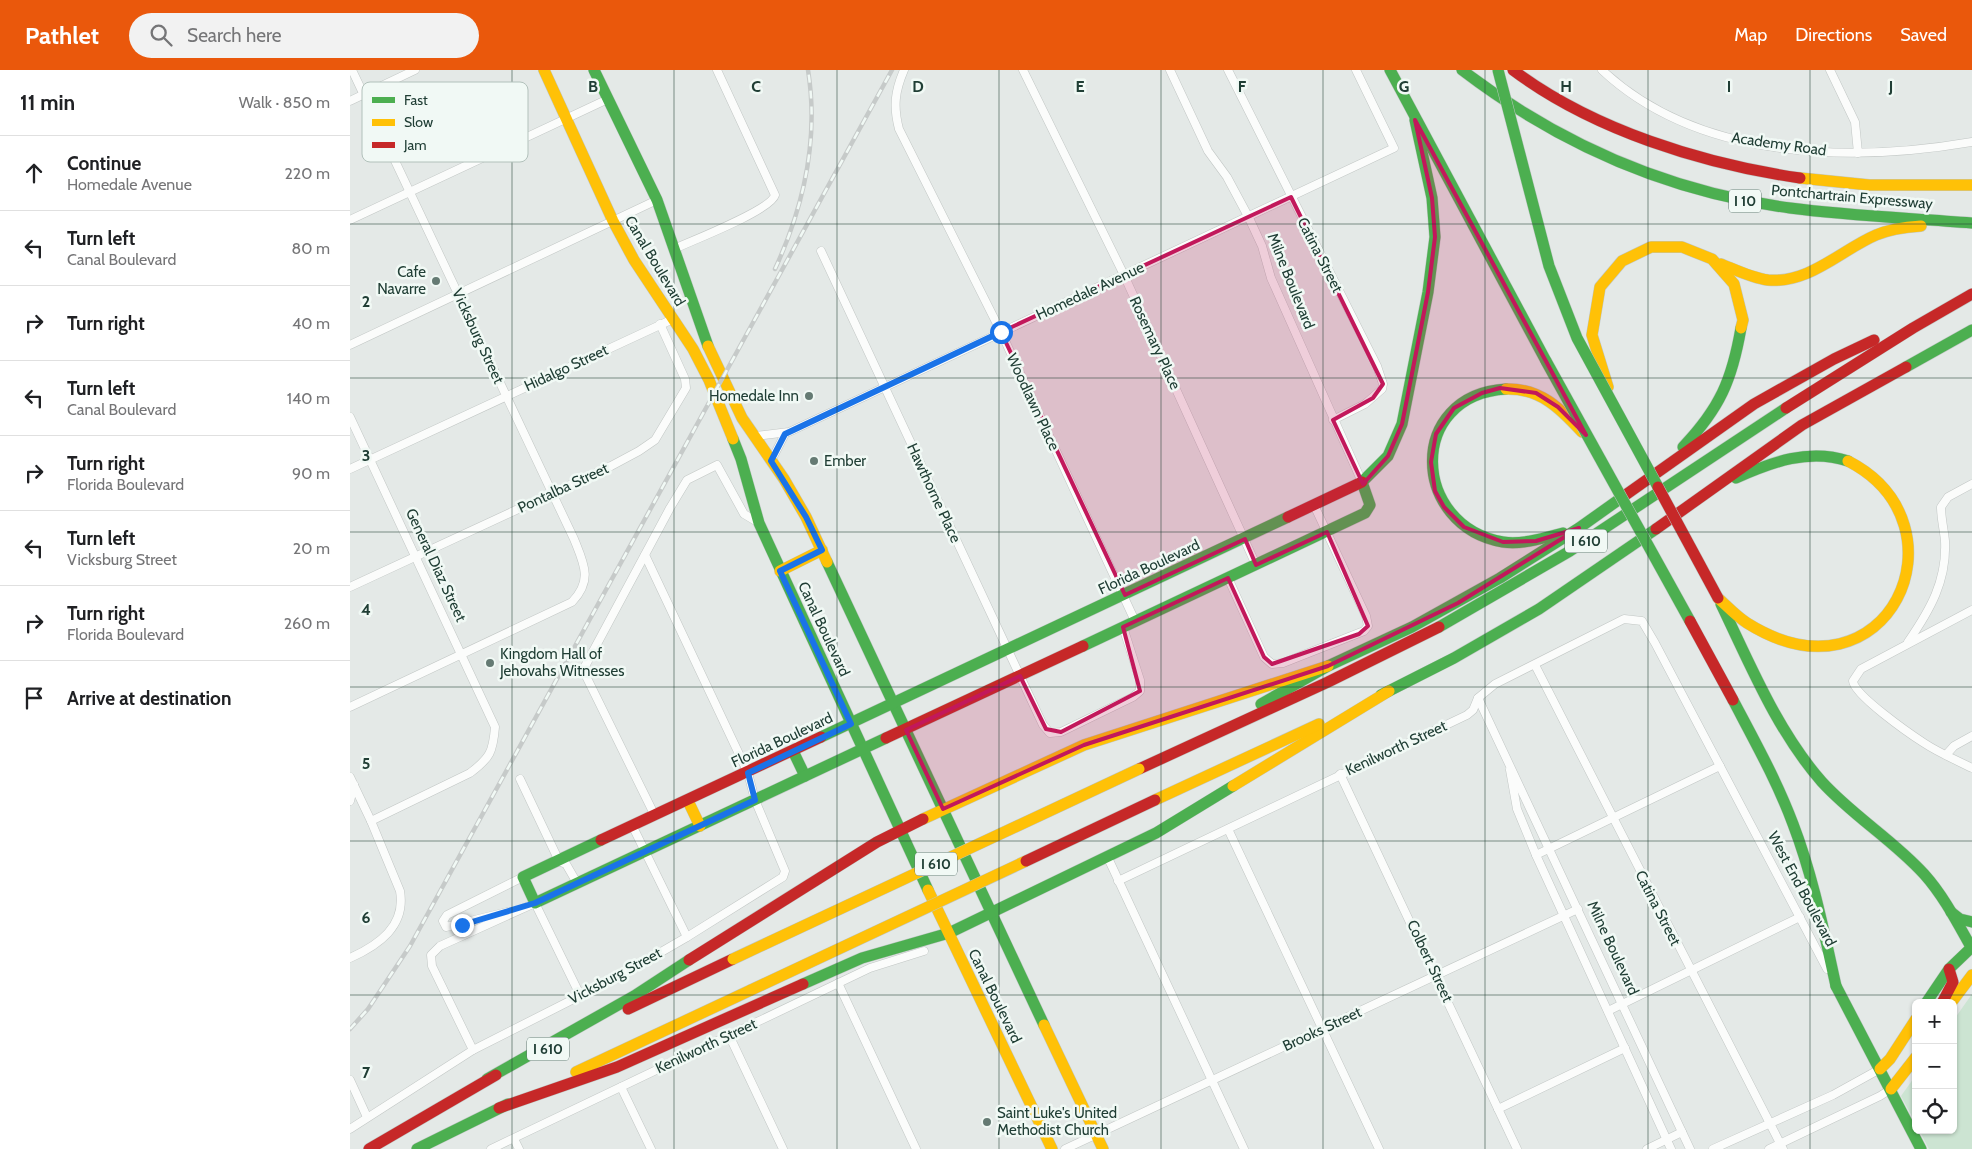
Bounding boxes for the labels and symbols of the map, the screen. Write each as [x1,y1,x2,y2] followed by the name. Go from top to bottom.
[588,77,598,96] text: B
[751,77,761,96] text: C
[912,77,924,96] text: D
[1075,77,1085,96] text: E
[1238,77,1247,96] text: F
[1399,77,1409,96] text: G
[1560,77,1572,96] text: H
[1727,77,1731,96] text: I
[1888,77,1893,96] text: J
[362,82,528,162] legend
[404,91,428,109] text: Fast
[404,113,433,131] text: Slow
[1730,128,1828,160] street label: Academy Road
[403,136,426,154] text: Jam
[1770,181,1934,213] street label: Pontchartrain Expressway
[1729,190,1761,212] road number: I 10
[621,212,689,310] street label: Canal Boulevard
[1293,214,1347,296] street label: Catina Street
[1264,230,1318,332] street label: Milne Boulevard
[1033,258,1147,324] street label: Homedale Avenue
[377,263,426,298] place label: Cafe Navarre
[430,275,442,287] marker: Cafe Navarre
[448,286,508,386] street label: Vicksburg Street
[362,292,370,311] text: 2
[1126,294,1185,393] street label: Rosemary Place
[990,321,1013,344] route start
[521,341,611,395] street label: Hidalgo Street
[1003,351,1064,454] street label: Woodlawn Place
[709,387,799,405] place label: Homedale Inn
[803,390,815,402] marker: Homedale Inn
[903,440,965,546] street label: Hawthorne Place
[362,446,370,465] text: 3
[824,452,866,470] place label: Ember
[808,455,820,467] marker: Ember
[515,459,611,517] street label: Pontalba Street
[402,506,470,624] street label: General Diaz Street
[1565,530,1607,552] road number: I 610
[1095,536,1203,598] street label: Florida Boulevard
[794,579,854,679] street label: Canal Boulevard
[361,600,371,619] text: 4
[499,645,624,680] place label: Kingdom Hall of Jehovahs Witnesses
[484,657,496,669] marker: Kingdom Hall of Jehovahs Witnesses
[728,709,836,771] street label: Florida Boulevard
[1343,717,1449,779] street label: Kenilworth Street
[362,754,370,773] text: 5
[1764,828,1840,950] street label: West End Boulevard
[915,852,957,876] road number: I 610
[1631,867,1685,949] street label: Catina Street
[1583,898,1643,998] street label: Milne Boulevard
[362,908,371,927] text: 6
[451,914,474,937] route end
[1403,917,1457,1005] street label: Colbert Street
[565,944,665,1008] street label: Vicksburg Street
[964,946,1026,1046] street label: Canal Boulevard
[1280,1003,1364,1055] street label: Brooks Street
[653,1015,759,1077] street label: Kenilworth Street
[527,1038,569,1061] road number: I 610
[362,1063,371,1082] text: 7
[997,1104,1117,1139] place label: Saint Luke's United Methodist Church
[981,1116,993,1128] marker: Saint Luke's United Methodist Church

